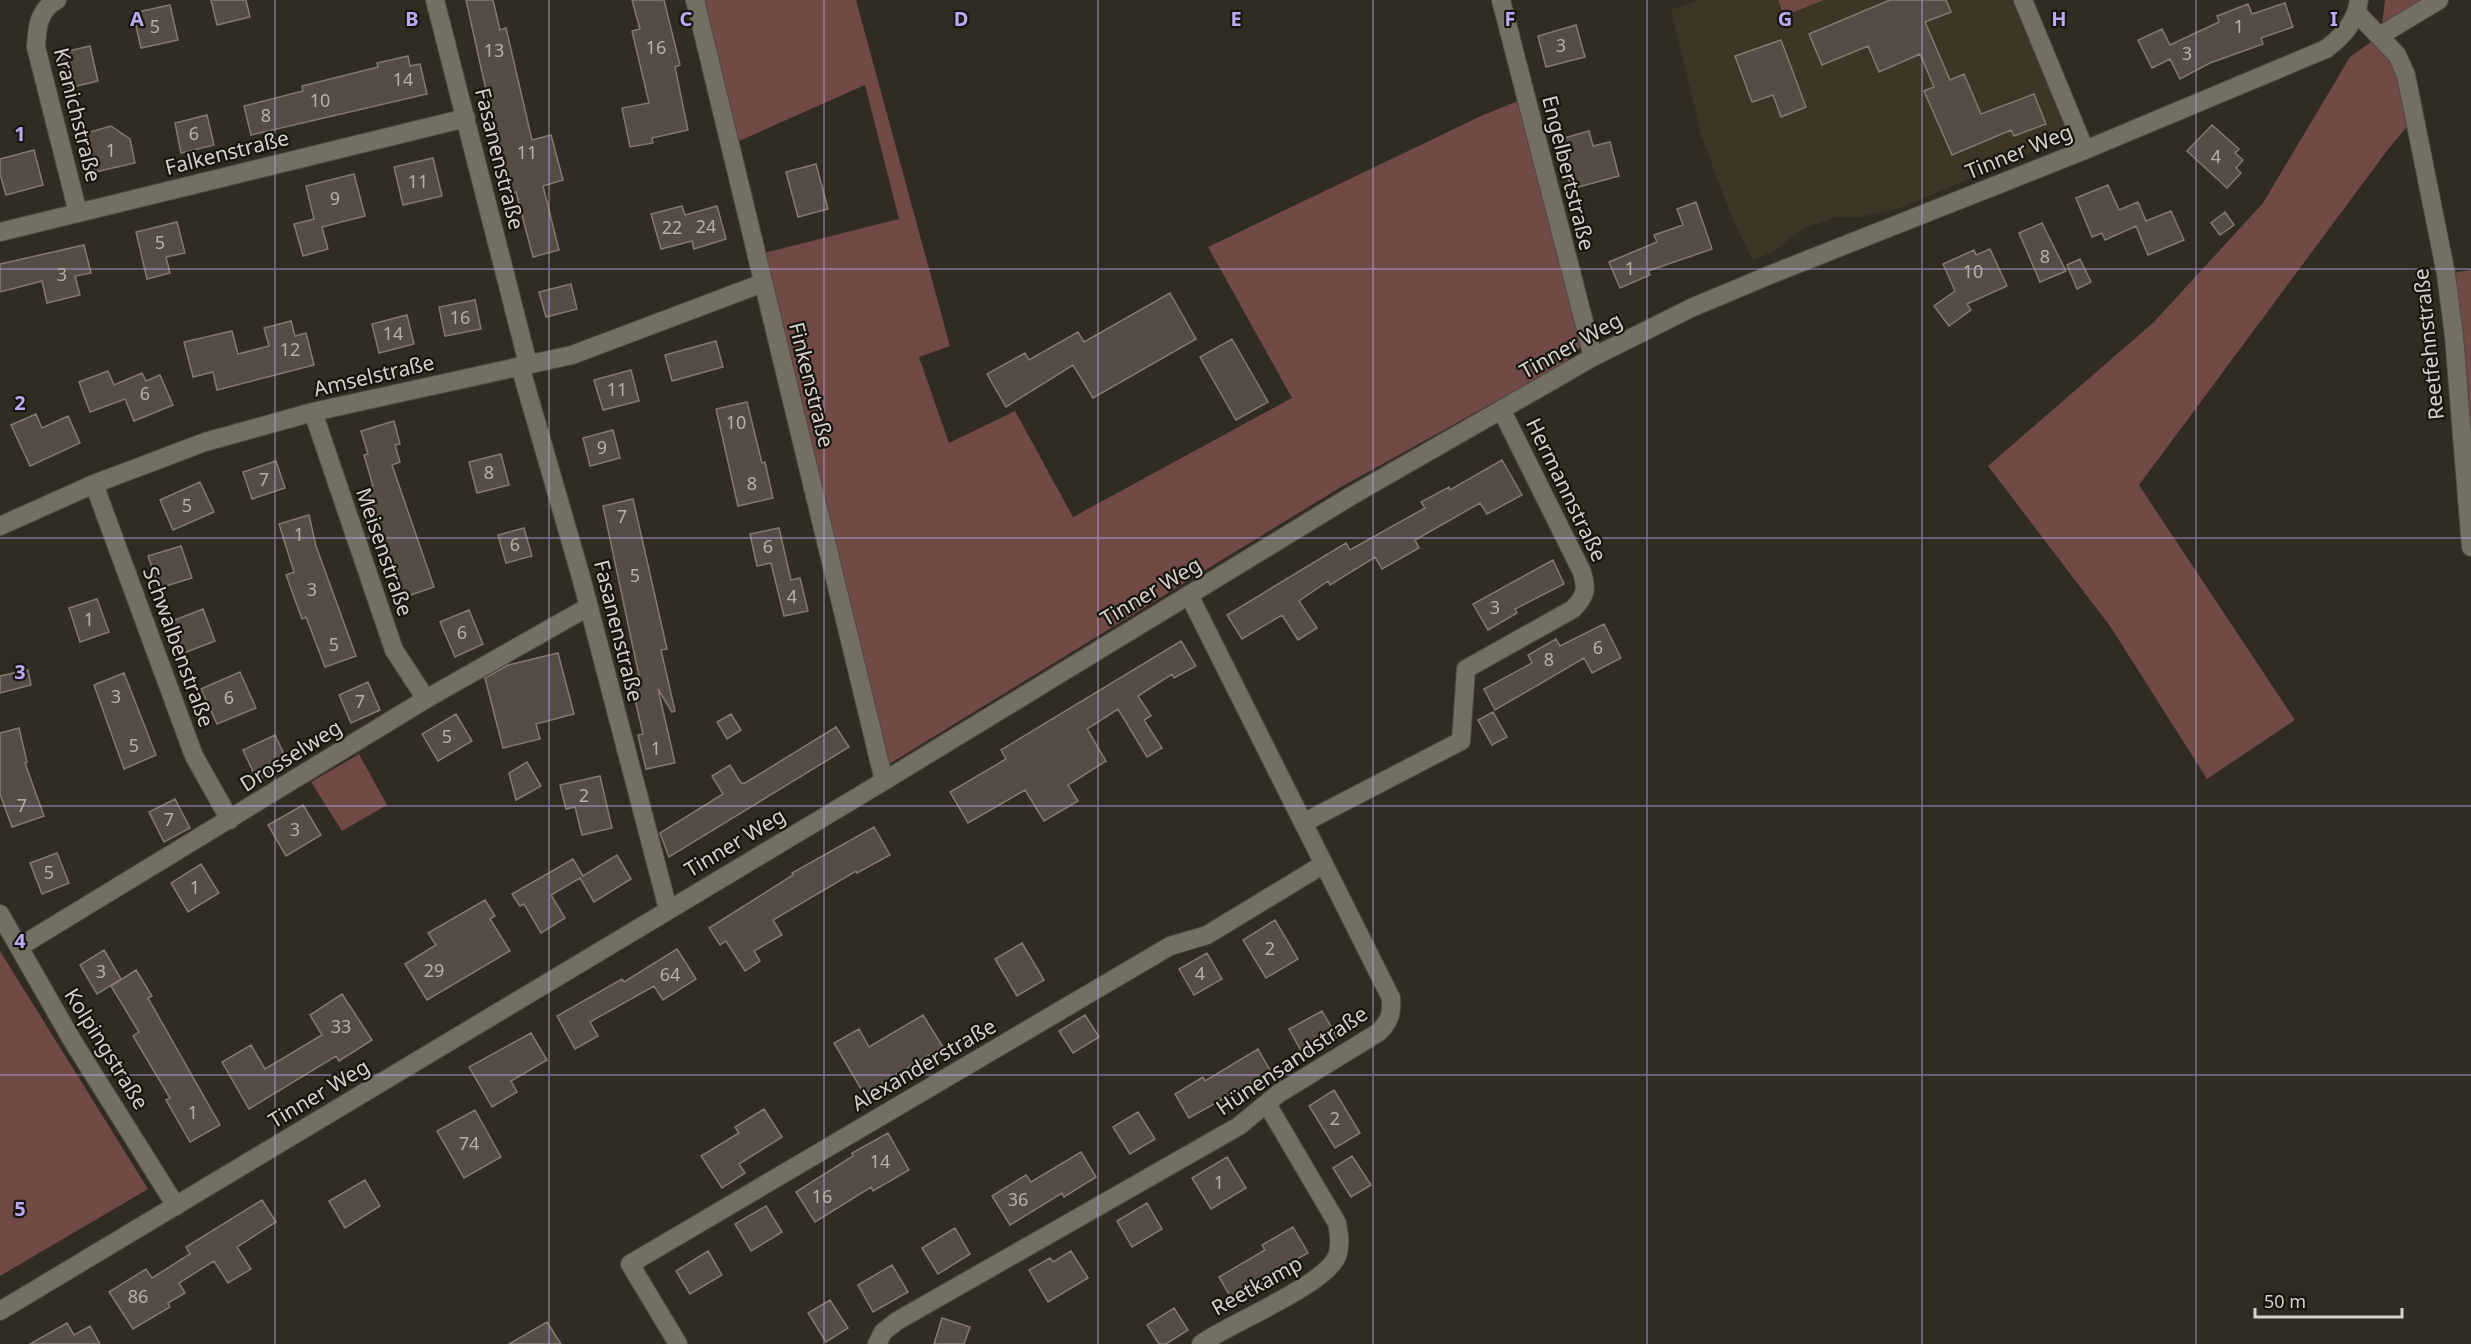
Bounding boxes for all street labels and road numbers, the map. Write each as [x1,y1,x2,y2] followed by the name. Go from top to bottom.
[48,45,108,185] street label: Kranichstraße
[469,85,531,233] street label: Fasanenstraße
[1536,92,1602,253] street label: Engelbertstraße
[1961,117,2076,185] street label: Tinner Weg
[162,123,292,181] street label: Falkenstraße
[2406,267,2450,421] street label: Reetfehnstraße
[1514,306,1627,385] street label: Tinner Weg
[783,319,841,450] street label: Finkenstraße
[311,348,437,403] street label: Amselstraße
[1520,413,1614,566] street label: Hermannstraße
[350,484,420,620] street label: Meisenstraße
[1095,550,1206,632] street label: Tinner Weg
[588,557,650,705] street label: Fasanenstraße
[137,563,221,731] street label: Schwalbenstraße
[234,713,347,797] street label: Drosselweg
[679,801,790,883] street label: Tinner Weg
[58,982,155,1114] street label: Kolpingstraße
[1210,999,1373,1121] street label: Hünensandstraße
[846,1011,1001,1117] street label: Alexanderstraße
[263,1052,374,1134] street label: Tinner Weg
[1206,1249,1307,1322] street label: Reetkamp

